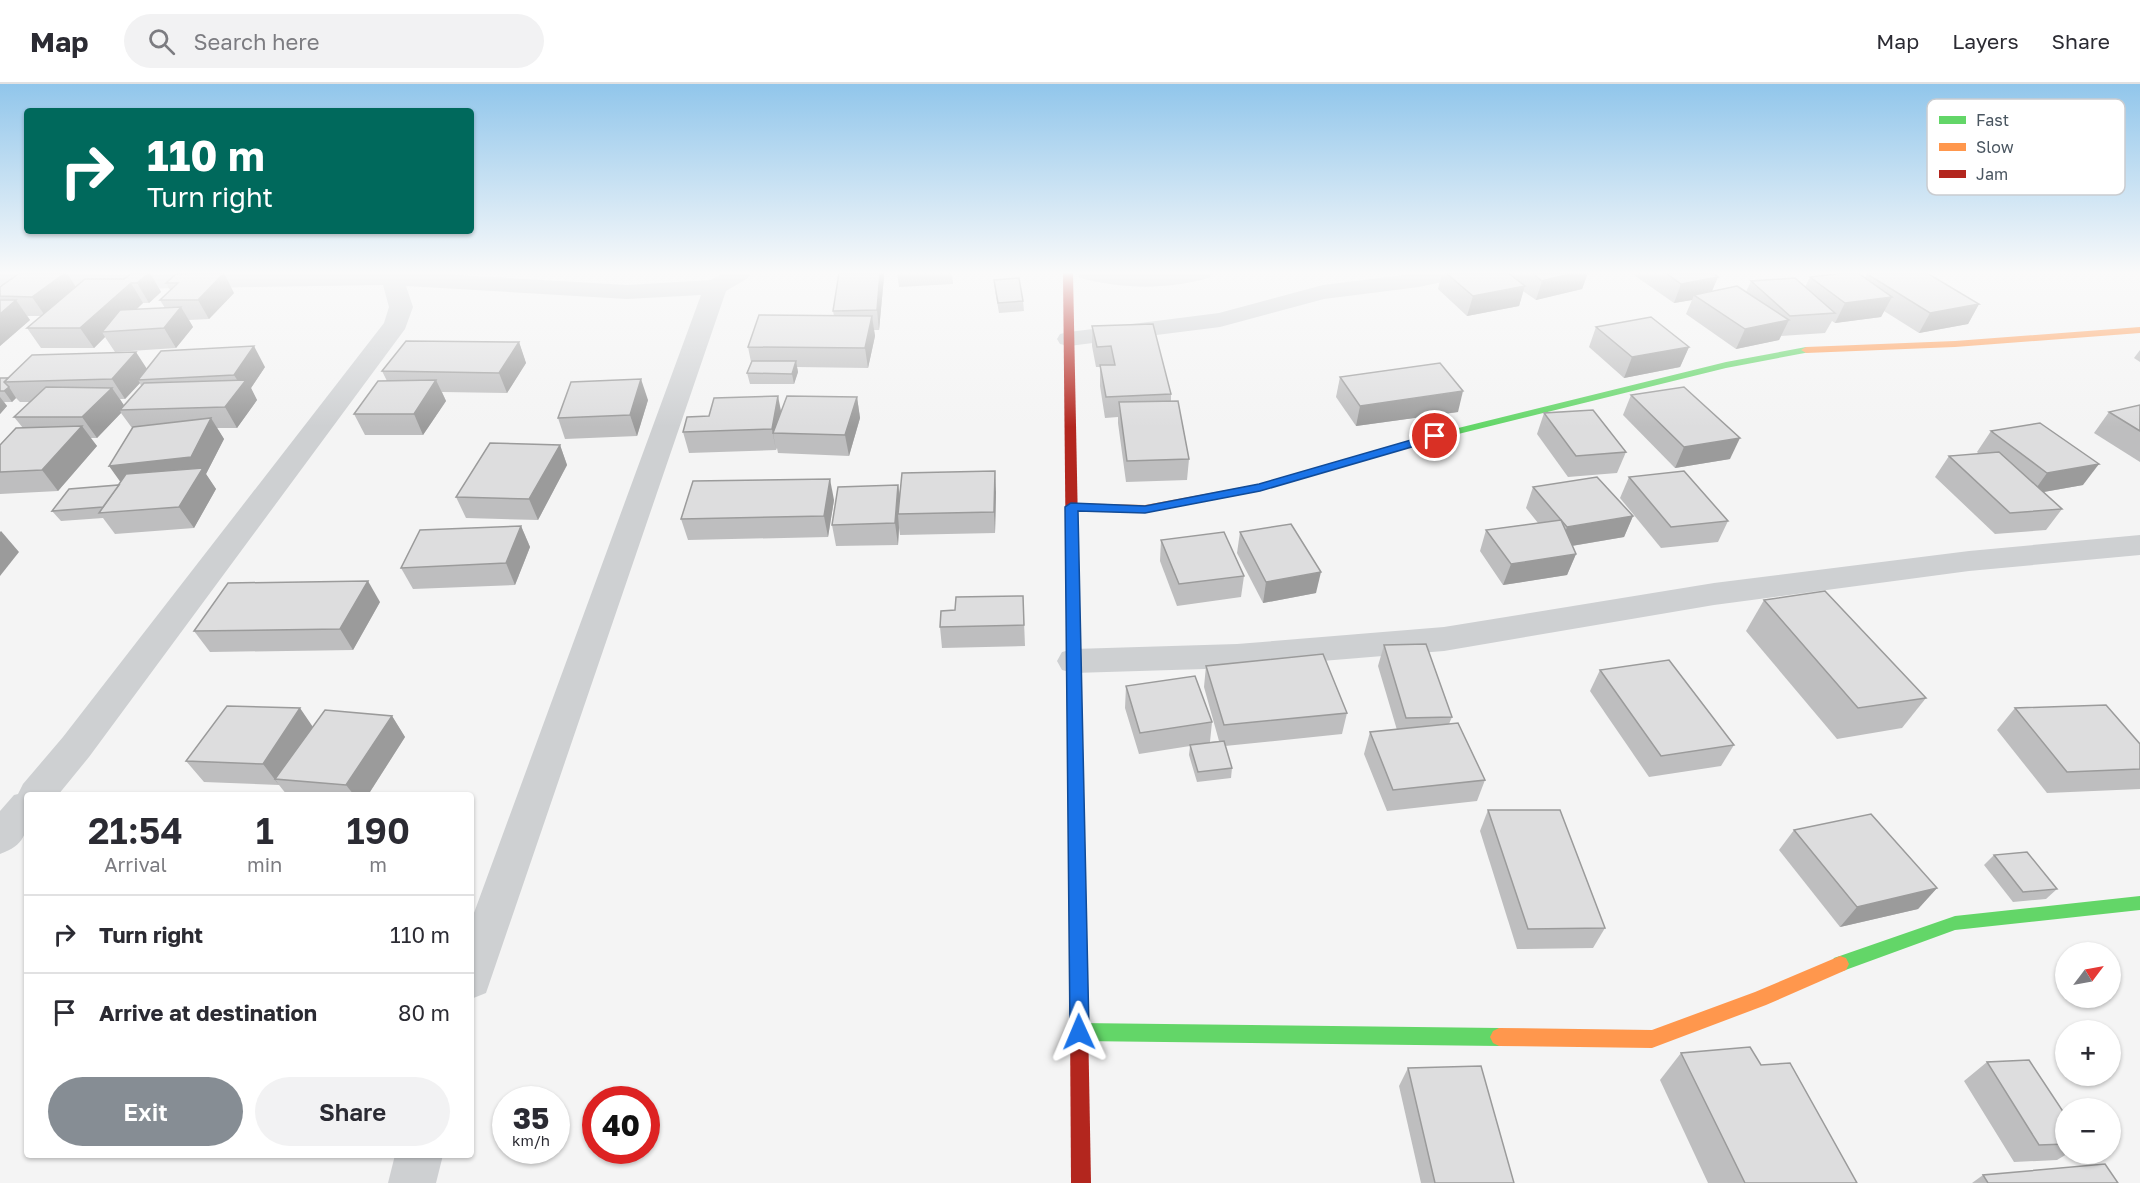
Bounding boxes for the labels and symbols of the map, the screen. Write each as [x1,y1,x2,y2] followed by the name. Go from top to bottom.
[1927,99,2125,195] legend
[1976,110,2009,130] text: Fast
[1976,137,2014,157] text: Slow
[1976,164,2008,184] text: Jam
[1409,410,1460,461] pin
[2055,942,2121,1008] north arrow
[1047,1000,1111,1064] position arrow
[582,1086,660,1164] speed limit sign: 40

